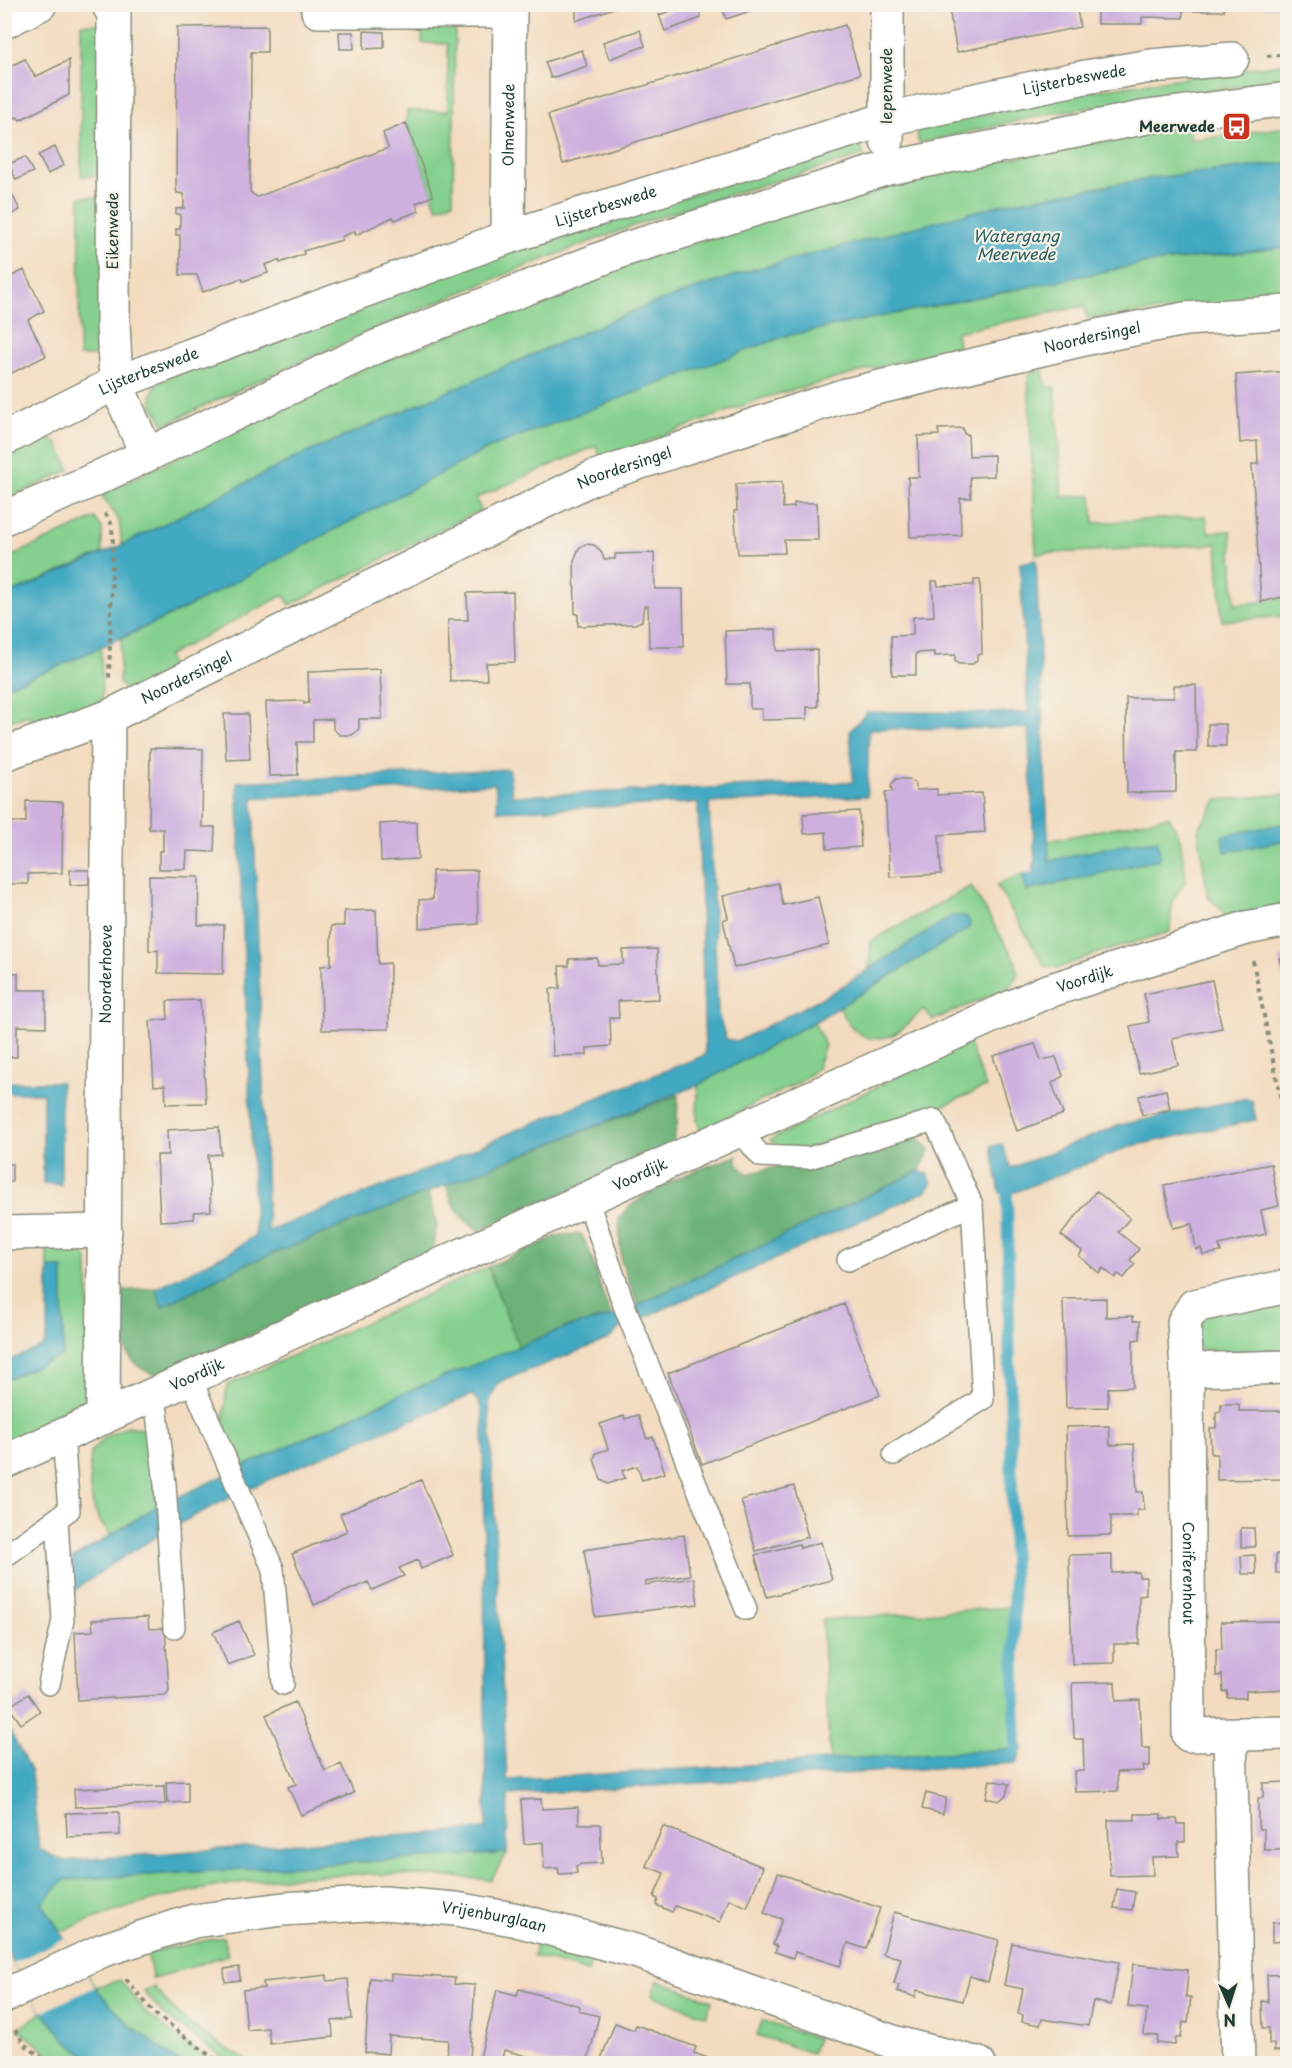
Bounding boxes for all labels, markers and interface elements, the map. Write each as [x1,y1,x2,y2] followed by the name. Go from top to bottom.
[874,48,897,124] street label: Iepenwede
[1020,57,1128,100] street label: Lijsterbeswede
[496,84,519,166] street label: Olmenwede
[1220,111,1252,143] bus stop icon: Meerwede
[1139,114,1215,137] place label: Meerwede
[552,179,659,232] street label: Lijsterbeswede
[100,192,123,270] street label: Eikenwede
[973,223,1061,265] water label: Watergang Meerwede
[1041,315,1142,358] street label: Noordersingel
[94,340,201,400] street label: Lijsterbeswede
[572,440,674,494] street label: Noordersingel
[137,645,235,709] street label: Noordersingel
[93,924,117,1024] street label: Noorderhoeve
[1053,958,1115,998] street label: Voordijk
[608,1151,671,1196] street label: Voordijk
[165,1351,228,1396] street label: Voordijk
[1178,1521,1201,1625] street label: Coniferenhout
[441,1895,550,1937] street label: Vrijenburglaan
[1199,1975,1259,2035] north arrow
[1223,2009,1237,2033] text: N

